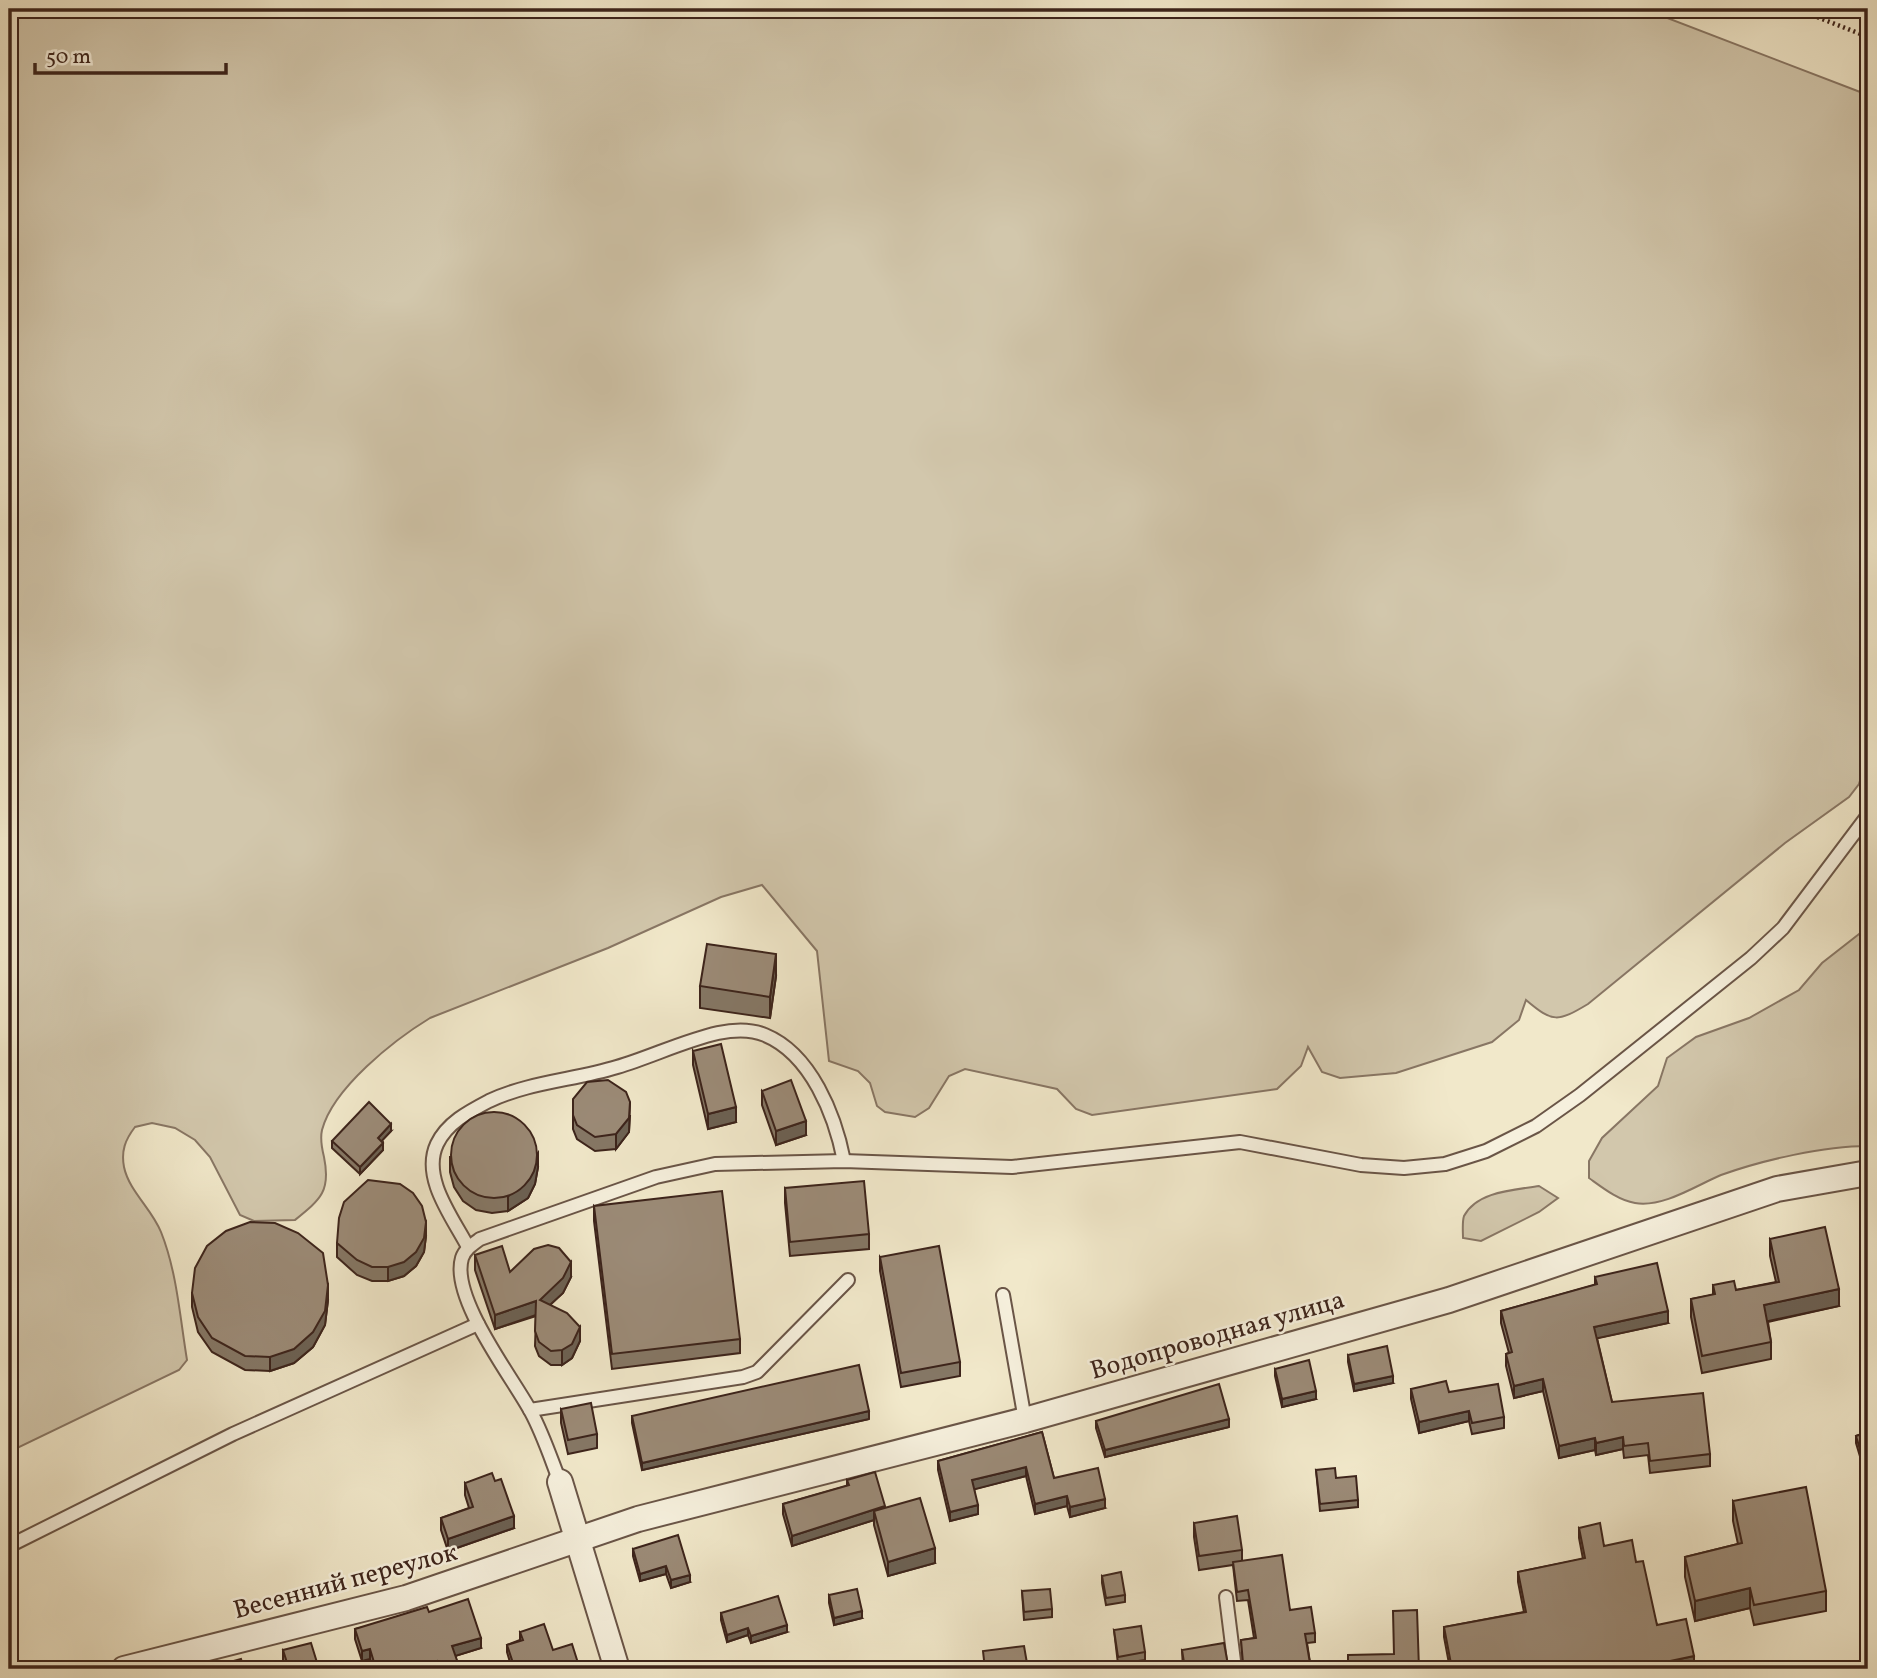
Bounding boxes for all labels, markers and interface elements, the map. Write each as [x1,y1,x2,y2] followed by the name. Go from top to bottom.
[35,32,226,76] scale bar
[46,43,91,72] text: 50 m
[1086,1282,1349,1390] street label: Водопроводная улица
[229,1535,462,1629] street label: Весенний переулок

